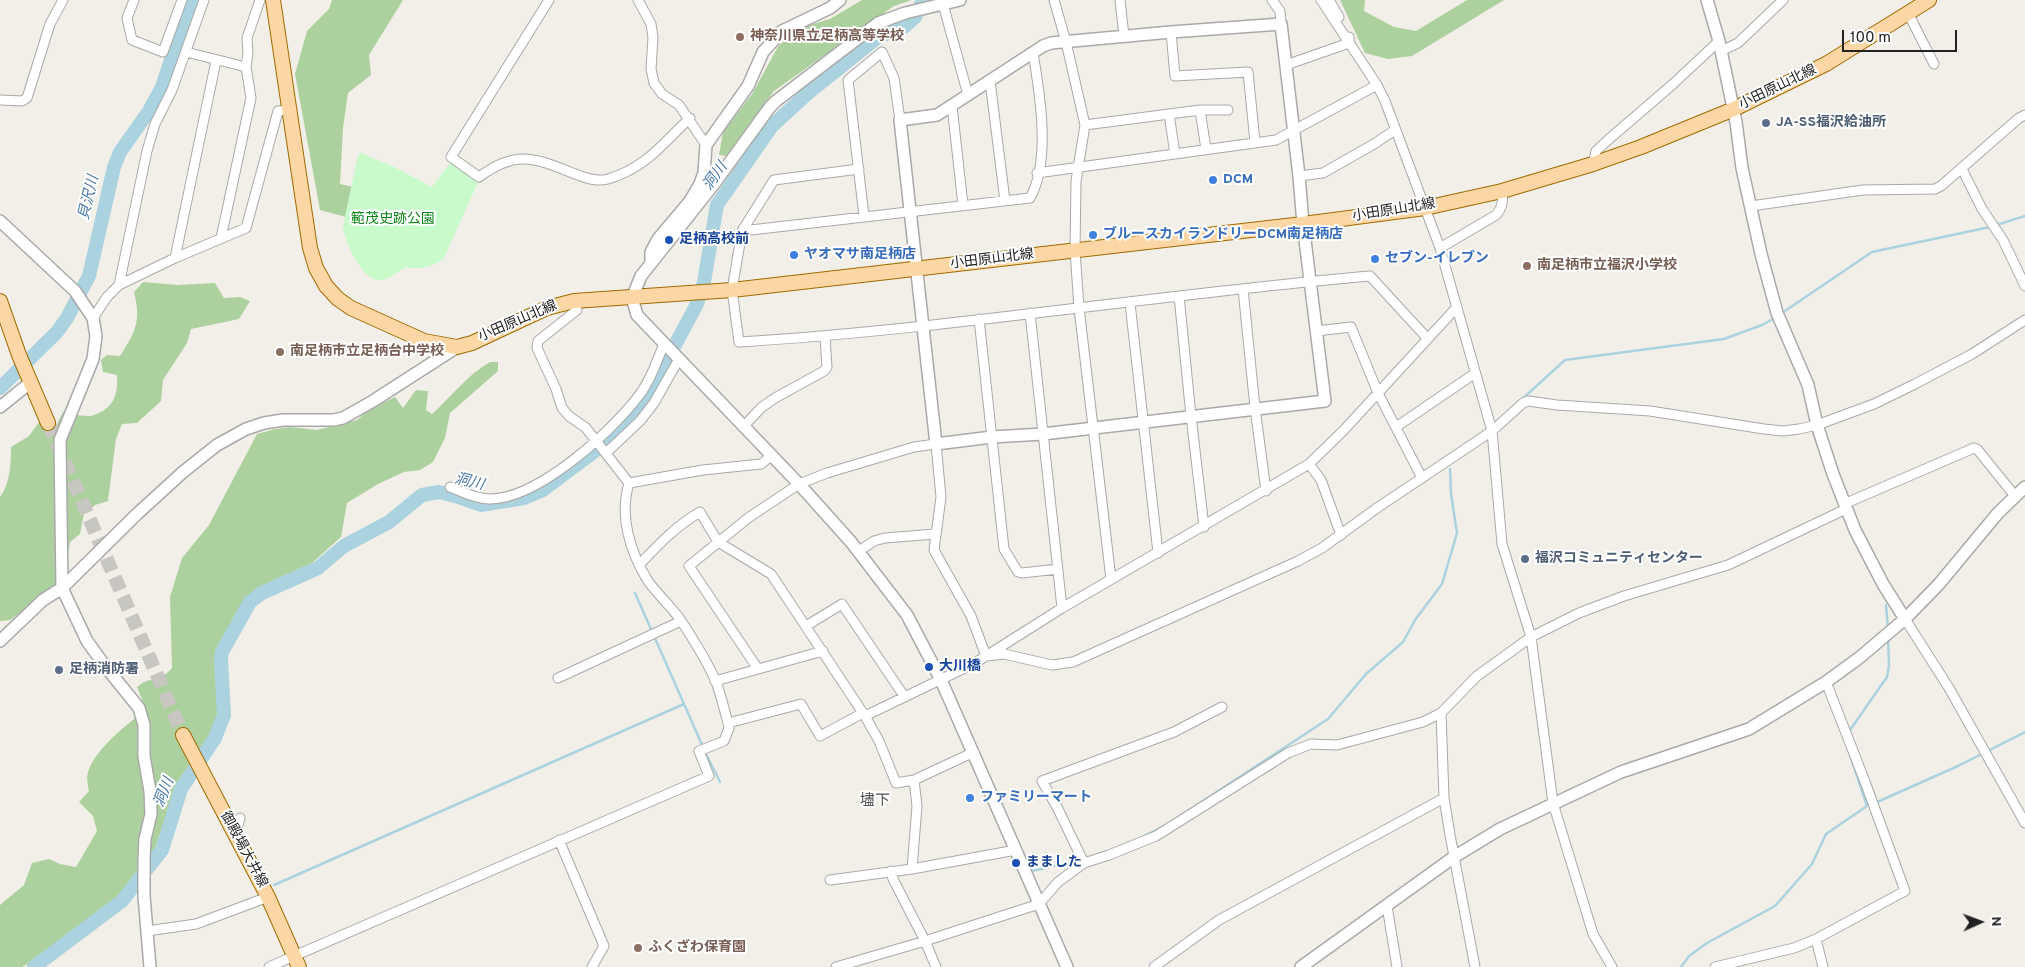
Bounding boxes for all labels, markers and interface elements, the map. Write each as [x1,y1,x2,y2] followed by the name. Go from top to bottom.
[1845,20,1960,52] scale bar
[750,29,904,45] place label: 神奈川県立足柄高等学校
[1850,29,1891,48] text: 100 m
[734,31,746,43] marker: 神奈川県立足柄高等学校
[1737,62,1819,114] street label: 小田原山北線
[1776,115,1886,131] place label: JA-SS福沢給油所
[1760,117,1772,129] marker: JA-SS福沢給油所
[700,160,732,194] water label: 洞川
[1223,172,1253,188] place label: DCM
[76,174,104,222] water label: 貝沢川
[1207,174,1219,186] marker: DCM
[1351,196,1437,226] street label: 小田原山北線
[351,212,435,228] park label: 範茂史跡公園
[1103,227,1343,243] place label: ブルースカイランドリーDCM南足柄店
[1087,229,1099,241] marker: ブルースカイランドリーDCM南足柄店
[679,232,749,248] place label: 足柄高校前
[663,234,675,246] marker: 足柄高校前
[804,247,916,263] place label: ヤオマサ南足柄店
[949,247,1035,273] street label: 小田原山北線
[788,249,800,261] marker: ヤオマサ南足柄店
[1385,251,1489,267] place label: セブン-イレブン
[1369,253,1381,265] marker: セブン-イレブン
[1537,258,1677,274] place label: 南足柄市立福沢小学校
[1521,260,1533,272] marker: 南足柄市立福沢小学校
[476,298,560,346] street label: 小田原山北線
[290,344,444,360] place label: 南足柄市立足柄台中学校
[274,346,286,358] marker: 南足柄市立足柄台中学校
[452,471,486,495] water label: 洞川
[1535,551,1703,567] place label: 福沢コミュニティセンター
[1519,553,1531,565] marker: 福沢コミュニティセンター
[939,659,981,675] place label: 大川橋
[923,661,935,673] marker: 大川橋
[69,662,139,678] place label: 足柄消防署
[53,664,65,676] marker: 足柄消防署
[151,776,179,810] water label: 洞川
[980,790,1092,806] place label: ファミリーマート
[964,792,976,804] marker: ファミリーマート
[860,793,890,811] district label: 壗下
[216,809,270,891] street label: 御殿場大井線
[1026,855,1082,871] place label: まました
[1010,857,1022,869] marker: まました
[1955,897,2005,947] north arrow
[1987,916,2004,927] text: N
[648,940,746,956] place label: ふくざわ保育園
[632,942,644,954] marker: ふくざわ保育園

